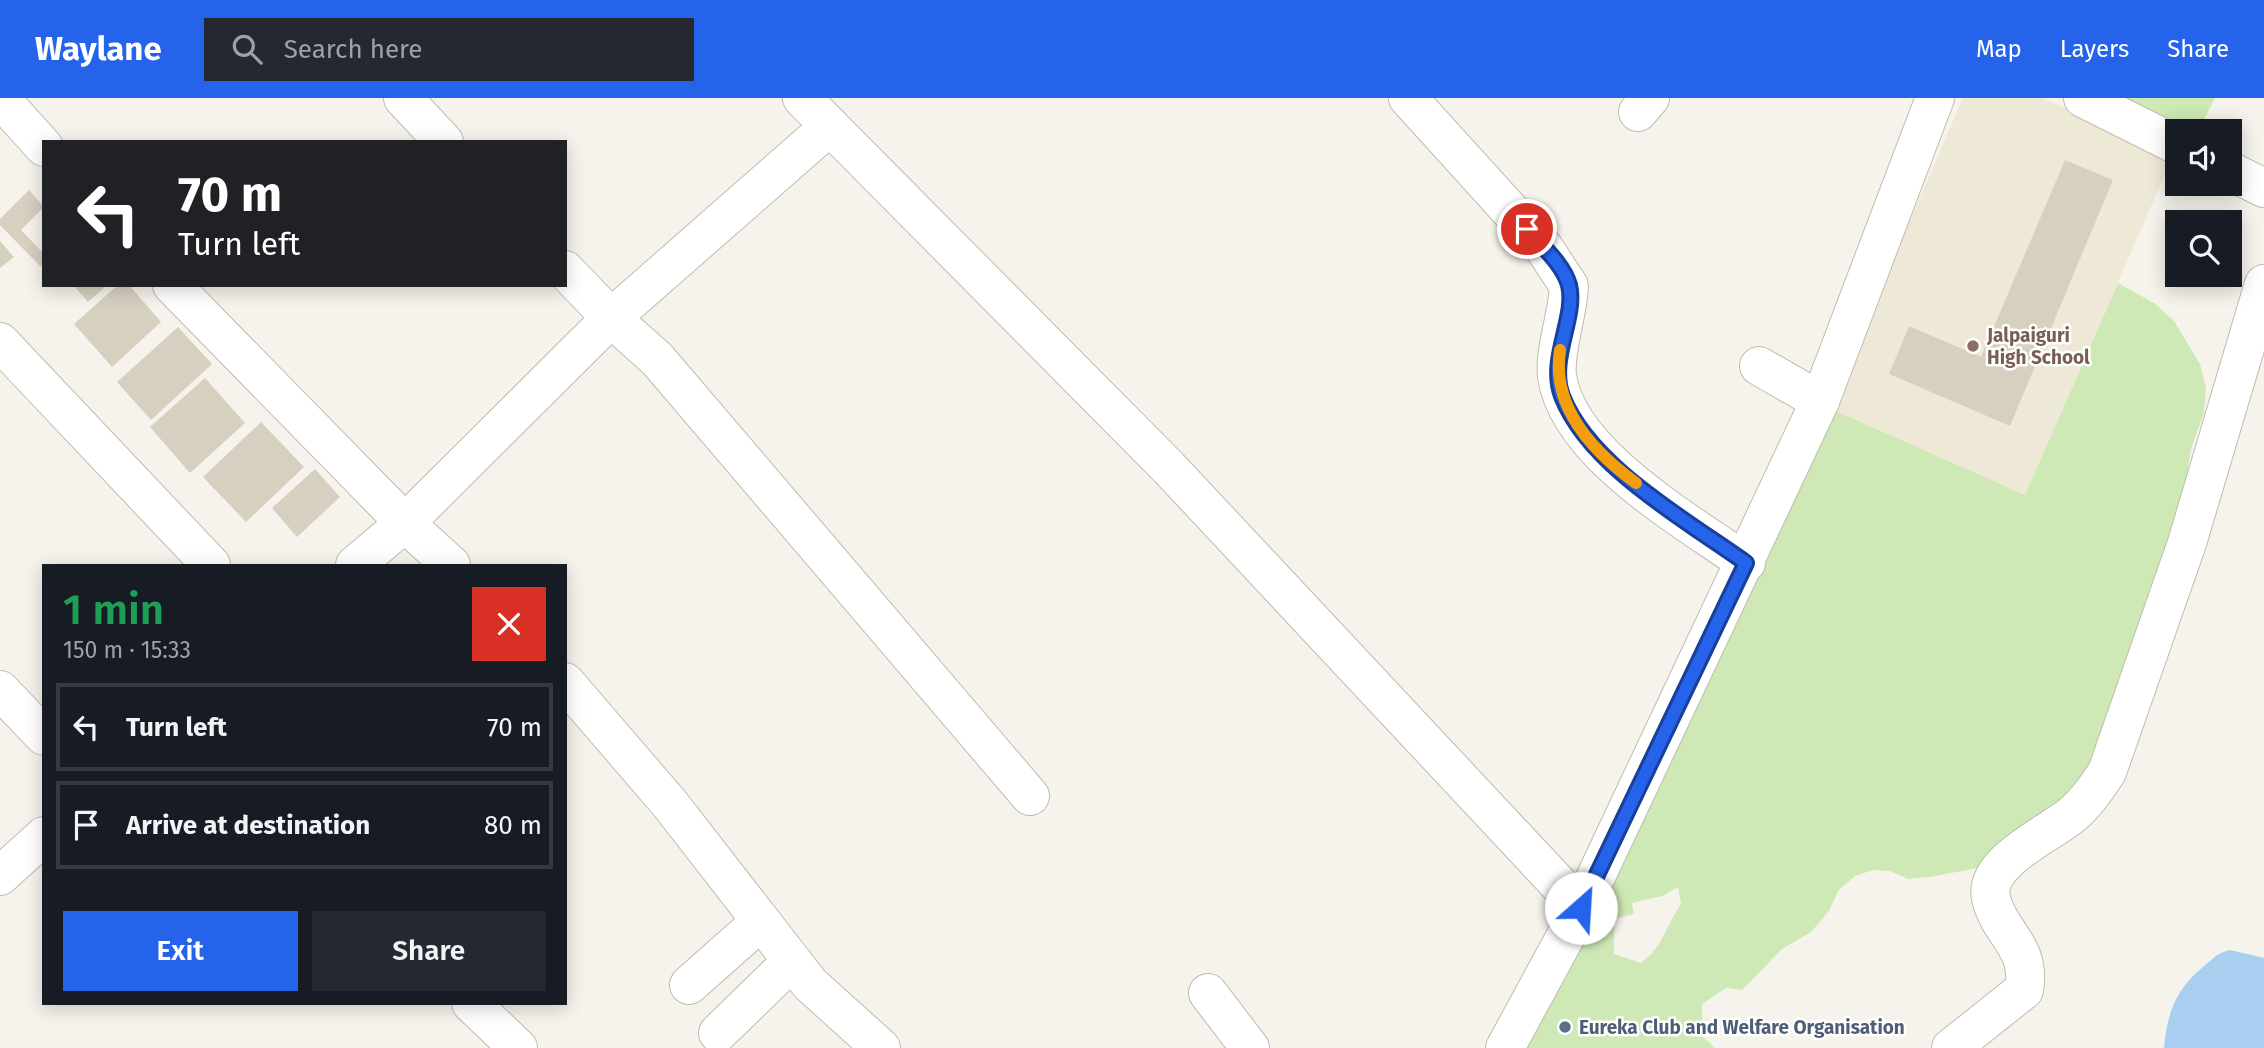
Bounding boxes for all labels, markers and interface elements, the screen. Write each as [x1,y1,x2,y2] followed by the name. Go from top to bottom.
[204,18,694,81] search box
[35,29,162,69] text: Waylane
[228,30,266,68] icon: search
[284,34,423,65] text: Search here
[1976,35,2022,63] text: Map
[2060,35,2129,63] text: Layers
[2167,35,2229,63] text: Share
[2165,119,2242,287] map controls
[2165,119,2242,196] button: sound
[178,165,282,224] text: 70 m
[63,168,154,259] icon: left
[1497,199,1557,259] pin
[1508,210,1546,248] icon: arrive
[2165,210,2242,287] button: search
[178,225,300,263] text: Turn left
[1986,324,2090,369] place label: Jalpaiguri High School
[1965,338,1981,354] marker: Jalpaiguri High School
[63,585,164,635] text: 1 min
[472,587,546,661] button: close
[63,636,191,664] text: 150 m · 15:33
[67,708,105,746] icon: left
[126,712,227,743] text: Turn left
[487,712,542,743] text: 70 m
[67,806,105,844] icon: arrive
[126,810,370,841] text: Arrive at destination
[484,810,542,841] text: 80 m
[1544,871,1618,945] position arrow
[63,911,298,991] button: Exit
[312,911,546,991] button: Share
[1579,1016,1905,1039] place label: Eureka Club and Welfare Organisation
[1557,1019,1573,1035] marker: Eureka Club and Welfare Organisation

